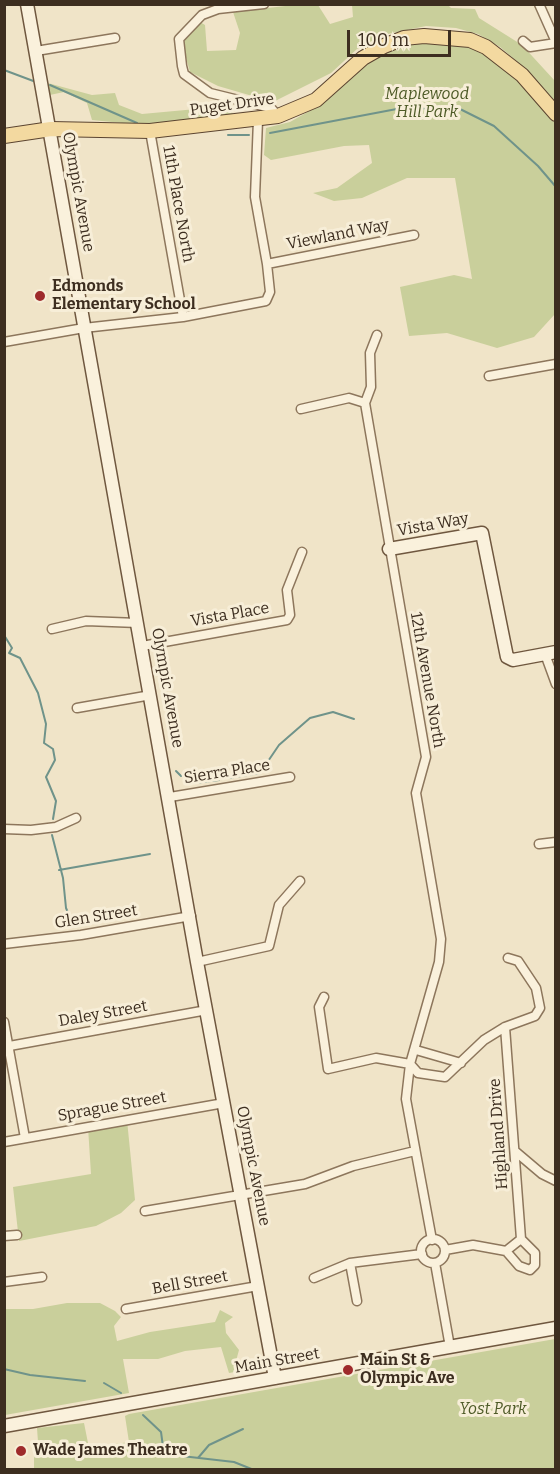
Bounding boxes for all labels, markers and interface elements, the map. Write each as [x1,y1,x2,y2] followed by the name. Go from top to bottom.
[350,18,454,56] scale bar
[358,29,409,51] text: 100 m
[385,85,469,123] park label: Maplewood Hill Park
[189,90,275,120] street label: Puget Drive
[58,130,98,254] street label: Olympic Avenue
[158,144,198,264] street label: 11th Place North
[285,216,391,254] street label: Viewland Way
[52,277,196,315] place label: Edmonds Elementary School
[33,289,47,303] marker: Edmonds Elementary School
[396,509,470,541] street label: Vista Way
[189,599,271,631] street label: Vista Place
[406,611,448,749] street label: 12th Avenue North
[147,626,187,750] street label: Olympic Avenue
[182,756,272,788] street label: Sierra Place
[53,901,139,933] street label: Glen Street
[57,997,149,1031] street label: Daley Street
[486,1078,512,1190] street label: Highland Drive
[56,1088,168,1126] street label: Sprague Street
[232,1104,274,1228] street label: Olympic Avenue
[151,1267,229,1299] street label: Bell Street
[233,1344,321,1378] street label: Main Street
[360,1351,455,1389] place label: Main St & Olympic Ave
[341,1363,355,1377] marker: Main St & Olympic Ave
[459,1400,527,1420] park label: Yost Park
[33,1441,187,1461] place label: Wade James Theatre
[14,1444,28,1458] marker: Wade James Theatre

